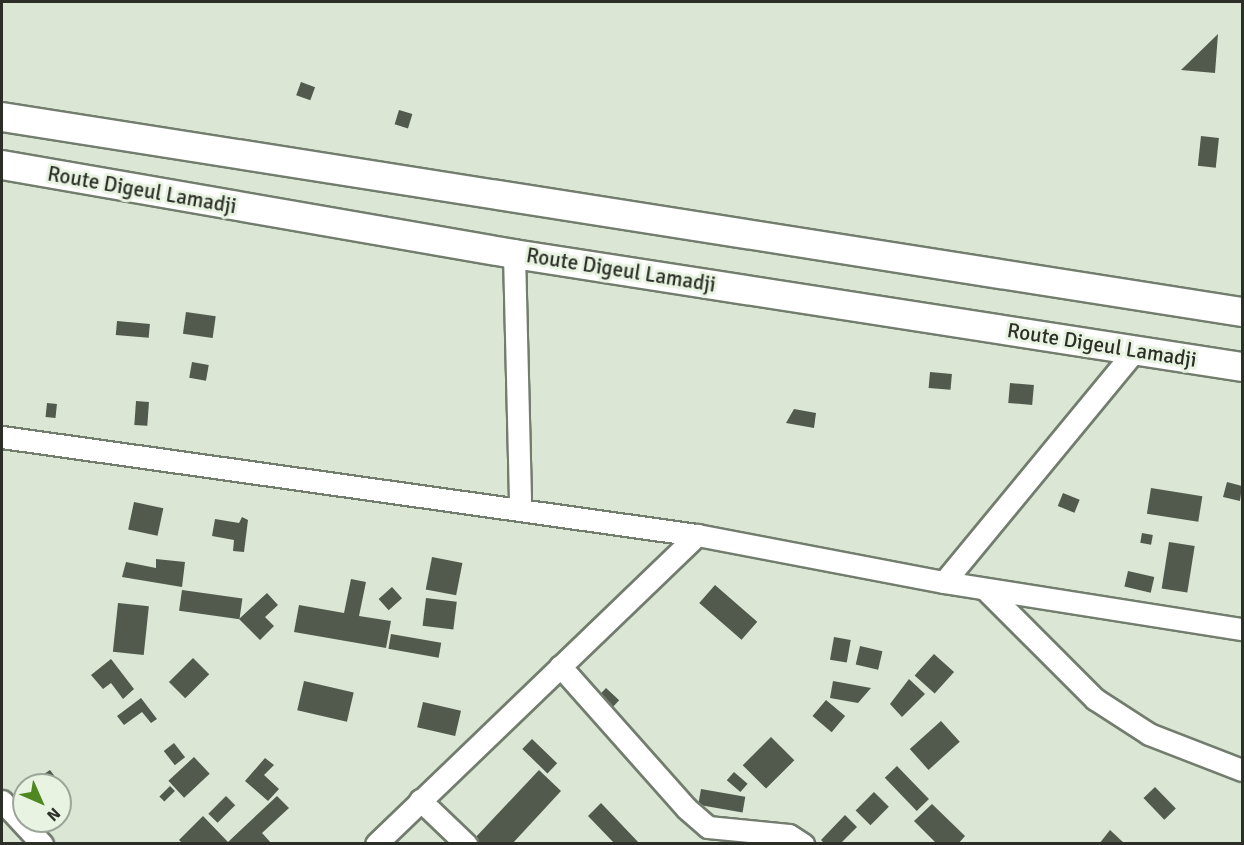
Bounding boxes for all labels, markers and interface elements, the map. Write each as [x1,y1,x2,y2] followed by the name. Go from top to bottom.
[46,161,238,219] street label: Route Digeul Lamadji
[524,243,718,297] street label: Route Digeul Lamadji
[1005,318,1199,372] street label: Route Digeul Lamadji
[12,773,72,833] north arrow
[42,803,64,825] text: N

